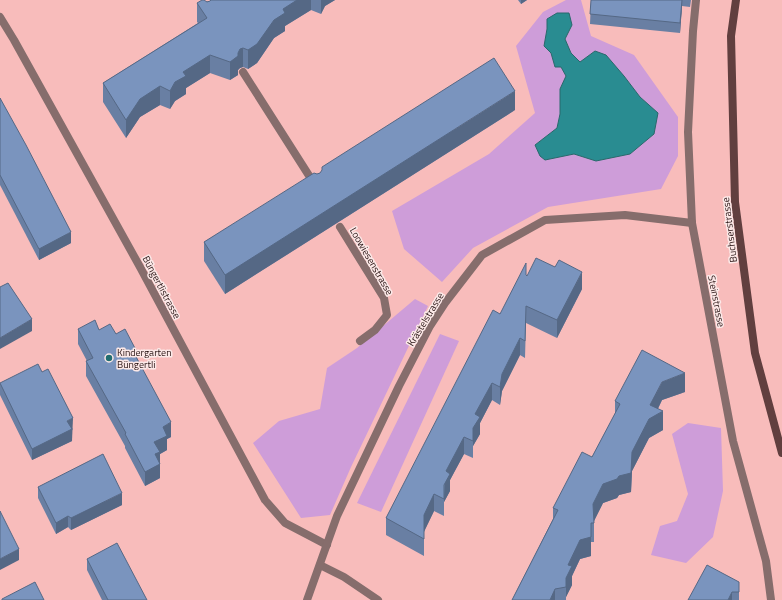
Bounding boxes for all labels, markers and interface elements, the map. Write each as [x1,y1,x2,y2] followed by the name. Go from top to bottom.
[718,197,741,263] street label: Buchserstrasse
[346,225,397,298] street label: Loowiesenstrasse
[139,253,184,321] street label: Büngertlistrasse
[704,274,729,328] street label: Steinstrasse
[403,289,447,349] street label: Krästelstrasse
[117,345,172,372] place label: Kindergarten Büngertli
[104,353,114,363] marker: Kindergarten Büngertli

